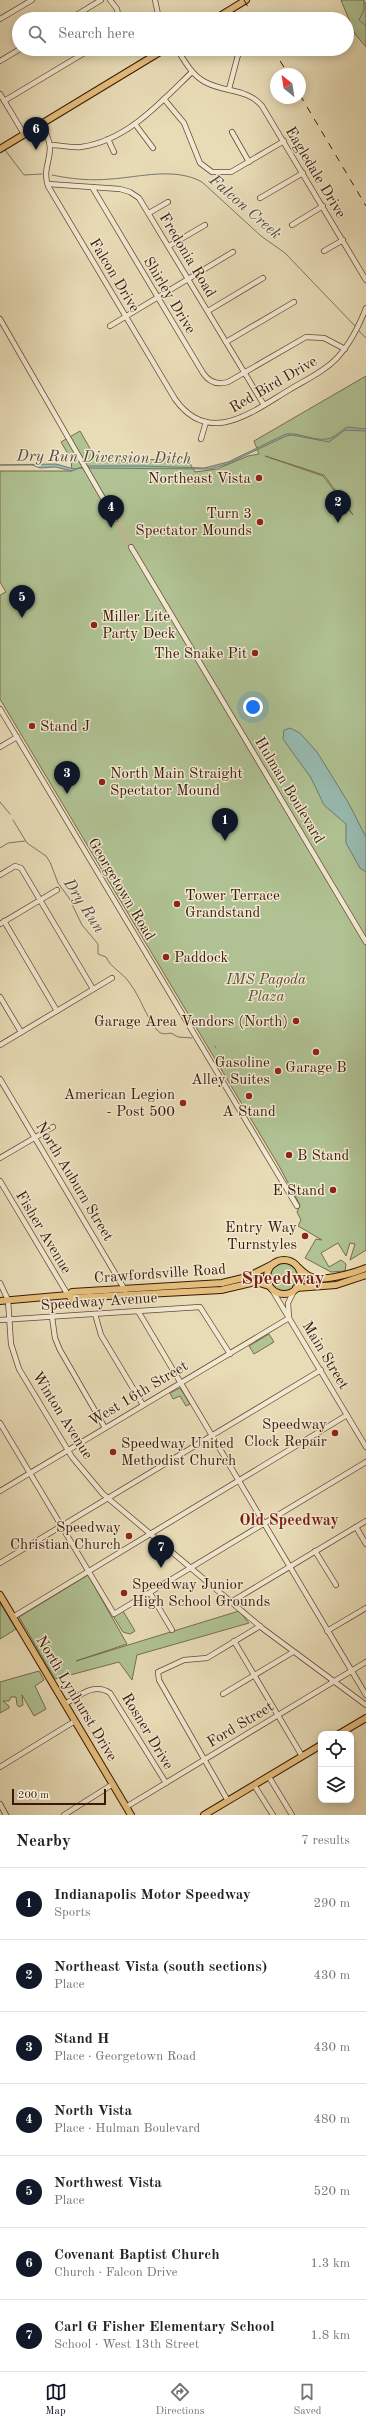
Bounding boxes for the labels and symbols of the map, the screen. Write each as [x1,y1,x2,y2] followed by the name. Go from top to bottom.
[270,68,306,104] north arrow
[23,117,49,150] pin: 6
[282,125,348,221] street label: Eagledale Drive
[205,171,284,243] water label: Falcon Creek
[156,211,218,301] street label: Fredonia Road
[86,236,142,315] street label: Falcon Drive
[140,255,198,337] street label: Shirley Drive
[227,354,320,416] street label: Red Bird Drive
[15,448,191,468] water label: Dry Run Diversion Ditch
[148,472,252,487] place label: Northeast Vista
[254,473,264,483] marker: Northeast Vista
[325,490,351,523] pin: 2
[98,495,124,528] pin: 4
[135,507,252,539] place label: Turn 3 Spectator Mounds
[255,517,265,527] marker: Turn 3 Spectator Mounds
[9,585,35,618] pin: 5
[102,610,176,642] place label: Miller Lite Party Deck
[89,620,99,630] marker: Miller Lite Party Deck
[154,647,247,662] place label: The Snake Pit
[250,648,260,658] marker: The Snake Pit
[243,697,263,717] your location
[40,720,90,735] place label: Stand J
[27,721,37,731] marker: Stand J
[251,735,326,847] street label: Hulman Boulevard
[54,761,80,794] pin: 3
[110,767,243,799] place label: North Main Straight Spectator Mound
[97,777,107,787] marker: North Main Straight Spectator Mound
[212,808,238,841] pin: 1
[84,836,157,944] street label: Georgetown Road
[59,875,107,936] water label: Dry Run
[185,889,280,921] place label: Tower Terrace Grandstand
[172,899,182,909] marker: Tower Terrace Grandstand
[174,951,229,966] place label: Paddock
[161,952,171,962] marker: Paddock
[225,973,306,1005] park label: IMS Pagoda Plaza
[94,1015,288,1030] place label: Garage Area Vendors (North)
[291,1016,301,1026] marker: Garage Area Vendors (North)
[311,1047,321,1057] marker: Garage B
[191,1056,270,1088] place label: Gasoline Alley Suites
[285,1061,347,1076] place label: Garage B
[273,1066,283,1076] marker: Gasoline Alley Suites
[64,1088,175,1120] place label: American Legion - Post 500
[244,1091,254,1101] marker: A Stand
[178,1098,188,1108] marker: American Legion - Post 500
[222,1105,276,1120] place label: A Stand
[32,1120,115,1244] street label: North Auburn Street
[297,1149,350,1164] place label: B Stand
[284,1150,294,1160] marker: B Stand
[273,1184,325,1199] place label: E Stand
[328,1185,338,1195] marker: E Stand
[12,1189,73,1277] street label: Fisher Avenue
[225,1221,297,1253] place label: Entry Way Turnstyles
[300,1231,310,1241] marker: Entry Way Turnstyles
[94,1262,227,1287] street label: Crawfordsville Road
[241,1270,325,1289] district label: Speedway
[40,1291,158,1314] street label: Speedway Avenue
[299,1319,351,1392] street label: Main Street
[87,1359,191,1430] street label: West 16th Street
[29,1369,95,1462] street label: Winton Avenue
[244,1418,327,1450] place label: Speedway Clock Repair
[330,1428,340,1438] marker: Speedway Clock Repair
[121,1437,236,1469] place label: Speedway United Methodist Church
[108,1447,118,1457] marker: Speedway United Methodist Church
[239,1513,339,1529] district label: Old Speedway
[10,1521,121,1553] place label: Speedway Christian Church
[124,1531,134,1541] marker: Speedway Christian Church
[148,1535,174,1568] pin: 7
[132,1578,270,1610] place label: Speedway Junior High School Grounds
[119,1588,129,1598] marker: Speedway Junior High School Grounds
[32,1634,119,1764] street label: North Lynhurst Drive
[118,1691,175,1773] street label: Rosner Drive
[205,1700,277,1751] street label: Ford Street
[12,1787,106,1806] scale bar

